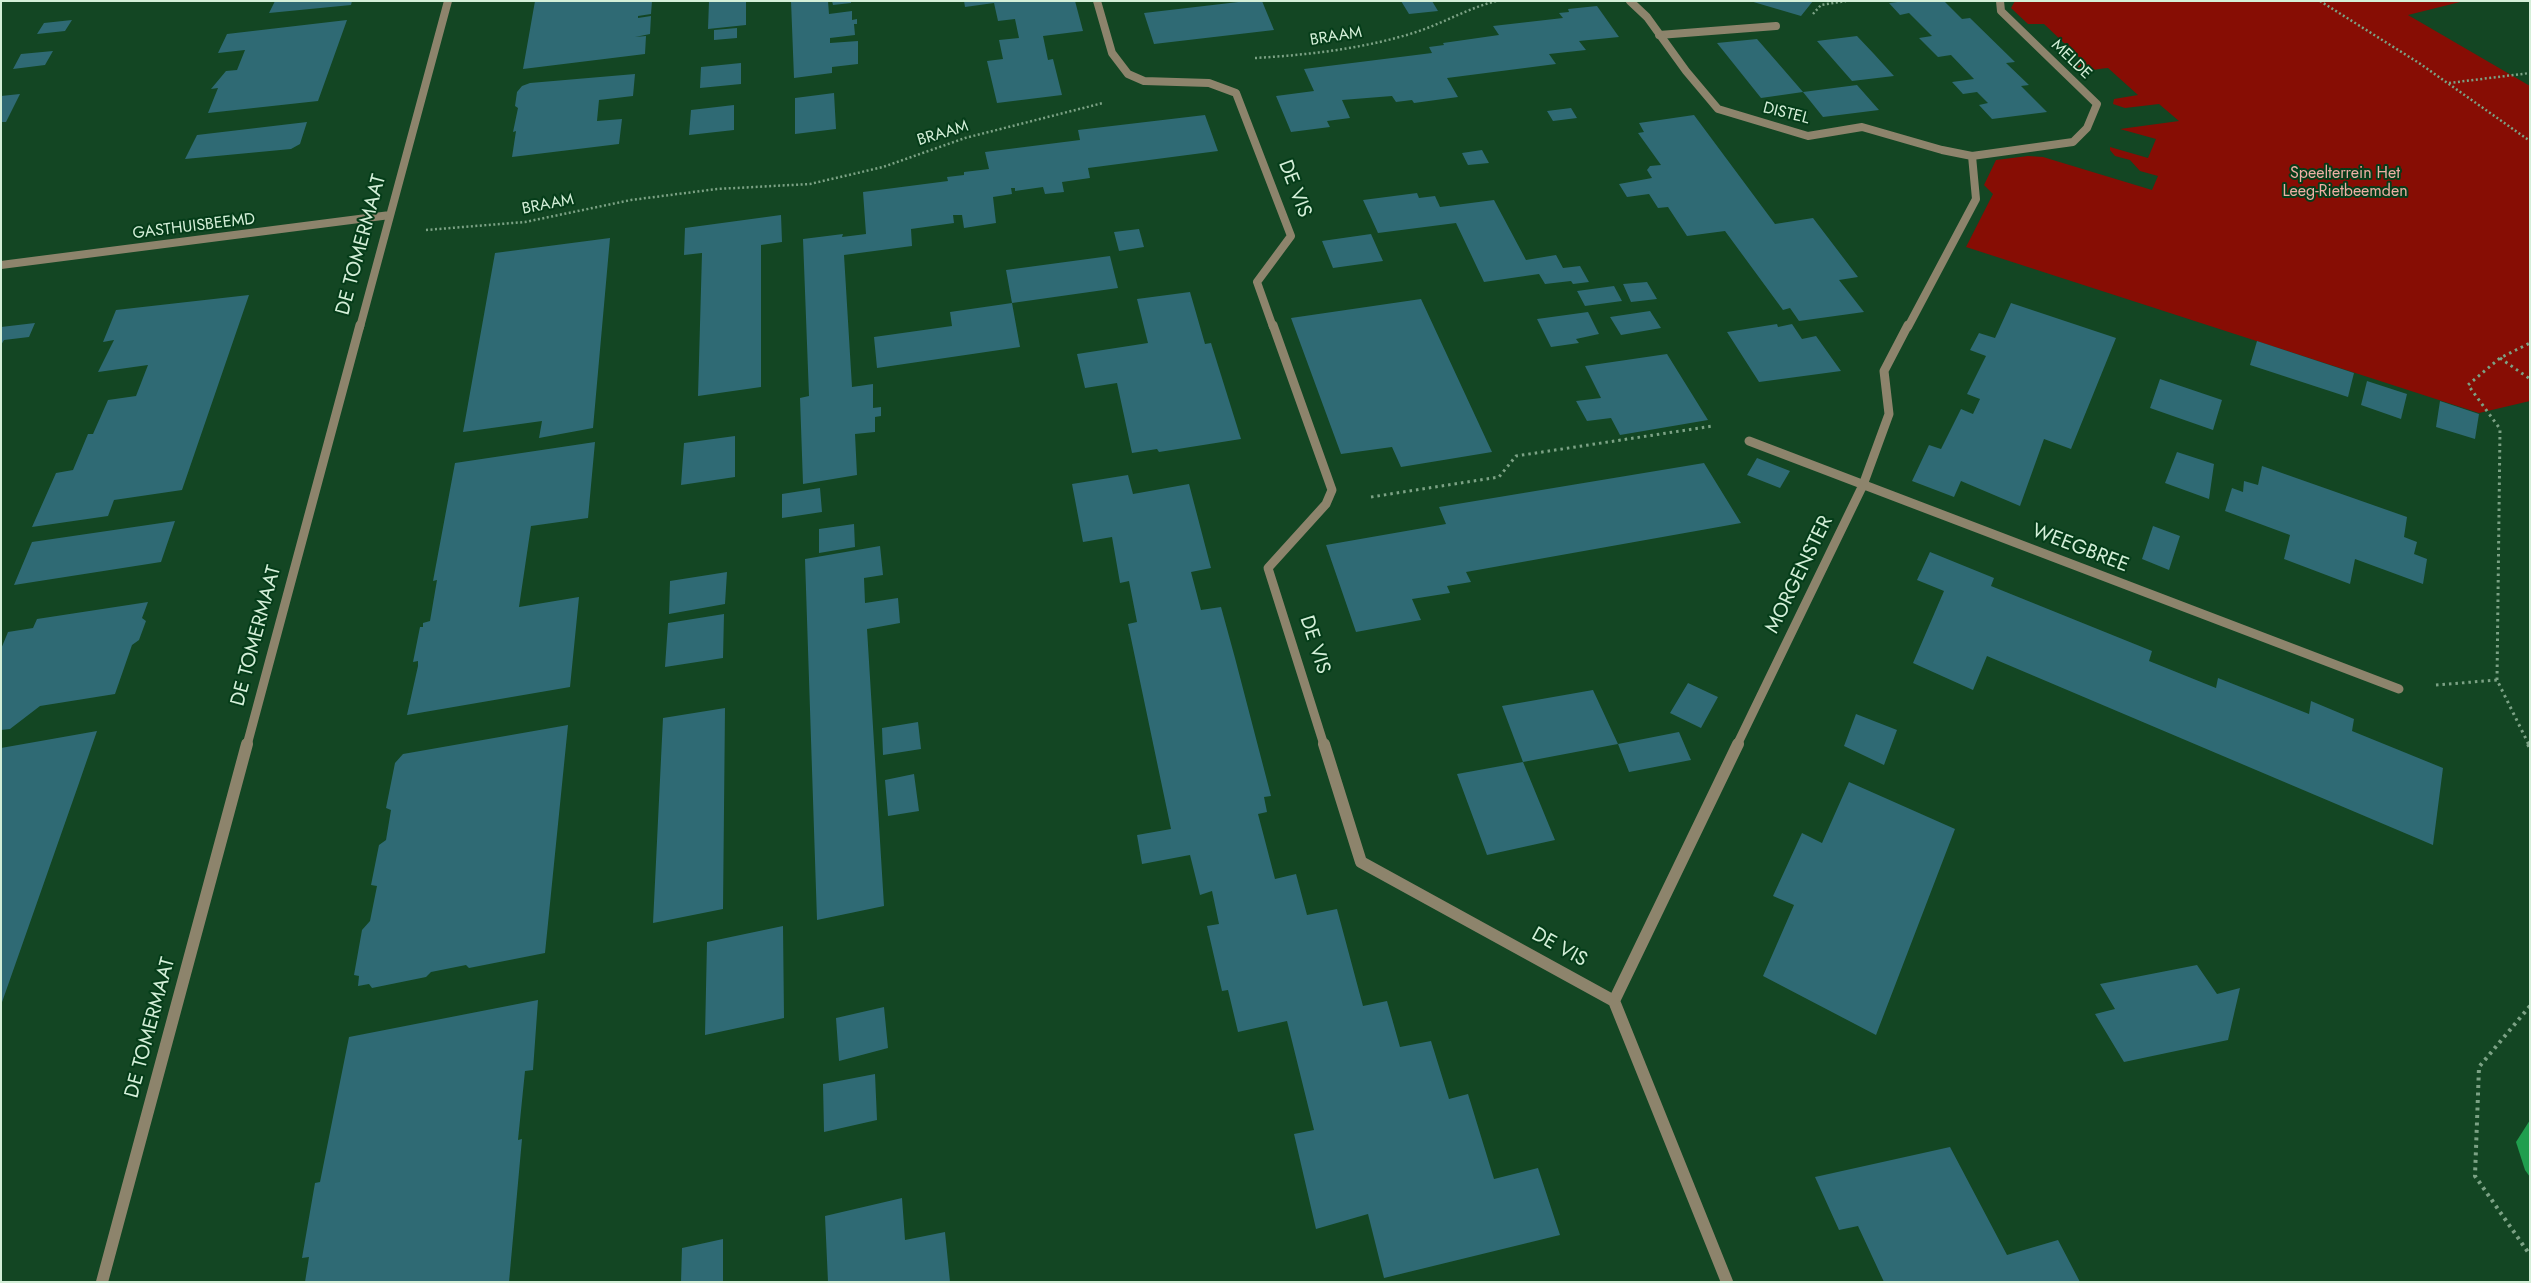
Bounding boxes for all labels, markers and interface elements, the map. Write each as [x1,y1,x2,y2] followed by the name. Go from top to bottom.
[1309,23,1363,51] street label: BRAAM
[2047,36,2095,84] street label: MELDE
[1761,99,1811,129] street label: DISTEL
[915,117,971,151] street label: BRAAM
[1272,157,1316,221] street label: DE VIS
[2282,164,2408,202] park label: Speelterrein Het Leeg-Rietbeemden
[332,172,392,318] street label: DE TOMERMAAT
[520,191,576,219] street label: BRAAM
[132,210,256,244] street label: GASTHUISBEEMD
[1761,512,1839,638] street label: MORGENSTER
[2028,520,2132,578] street label: WEEGBREE
[227,563,287,709] street label: DE TOMERMAAT
[1293,613,1335,677] street label: DE VIS
[1527,923,1591,973] street label: DE VIS
[121,955,181,1101] street label: DE TOMERMAAT

